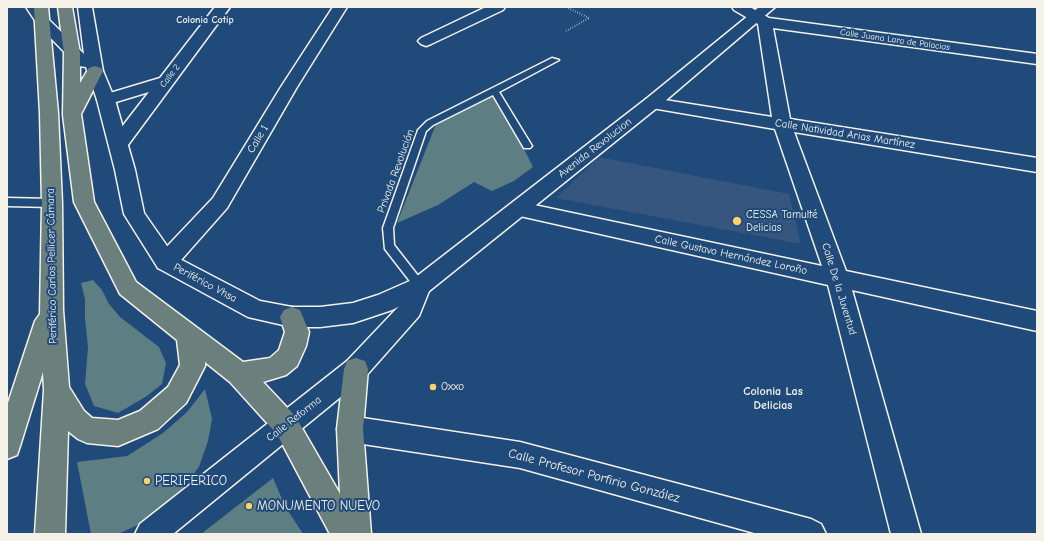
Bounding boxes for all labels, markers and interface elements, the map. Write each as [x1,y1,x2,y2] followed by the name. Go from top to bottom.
[176,14,234,26] district label: Colonia Cotip
[839,27,951,53] street label: Calle Juana Lara de Palacios
[158,62,182,90] street label: Calle 2
[556,115,634,181] street label: Avenida Revolucion
[774,116,916,152] street label: Calle Natividad Arias Martínez
[244,122,272,156] street label: Calle 1
[375,127,417,215] street label: Privada Revolución
[44,188,60,344] street label: Periférico Carlos Pellicer Cámara
[746,208,817,234] place label: CESSA Tamulté Delicias
[731,215,743,227] marker: CESSA Tamulté Delicias
[654,232,808,278] street label: Calle Gustavo Hernández Loroño
[819,241,859,337] street label: Calle De la Juventud
[171,261,239,305] street label: Periférico Vhsa
[441,380,464,394] place label: Oxxo
[428,382,438,392] marker: Oxxo
[743,385,803,413] district label: Colonia Las Delicias
[264,393,324,445] street label: Calle Reforma
[506,446,682,506] street label: Calle Profesor Porfirio González
[155,473,227,489] place label: PERIFERICO
[142,476,152,486] marker: PERIFERICO
[257,498,380,514] place label: MONUMENTO NUEVO
[244,501,254,511] marker: MONUMENTO NUEVO

